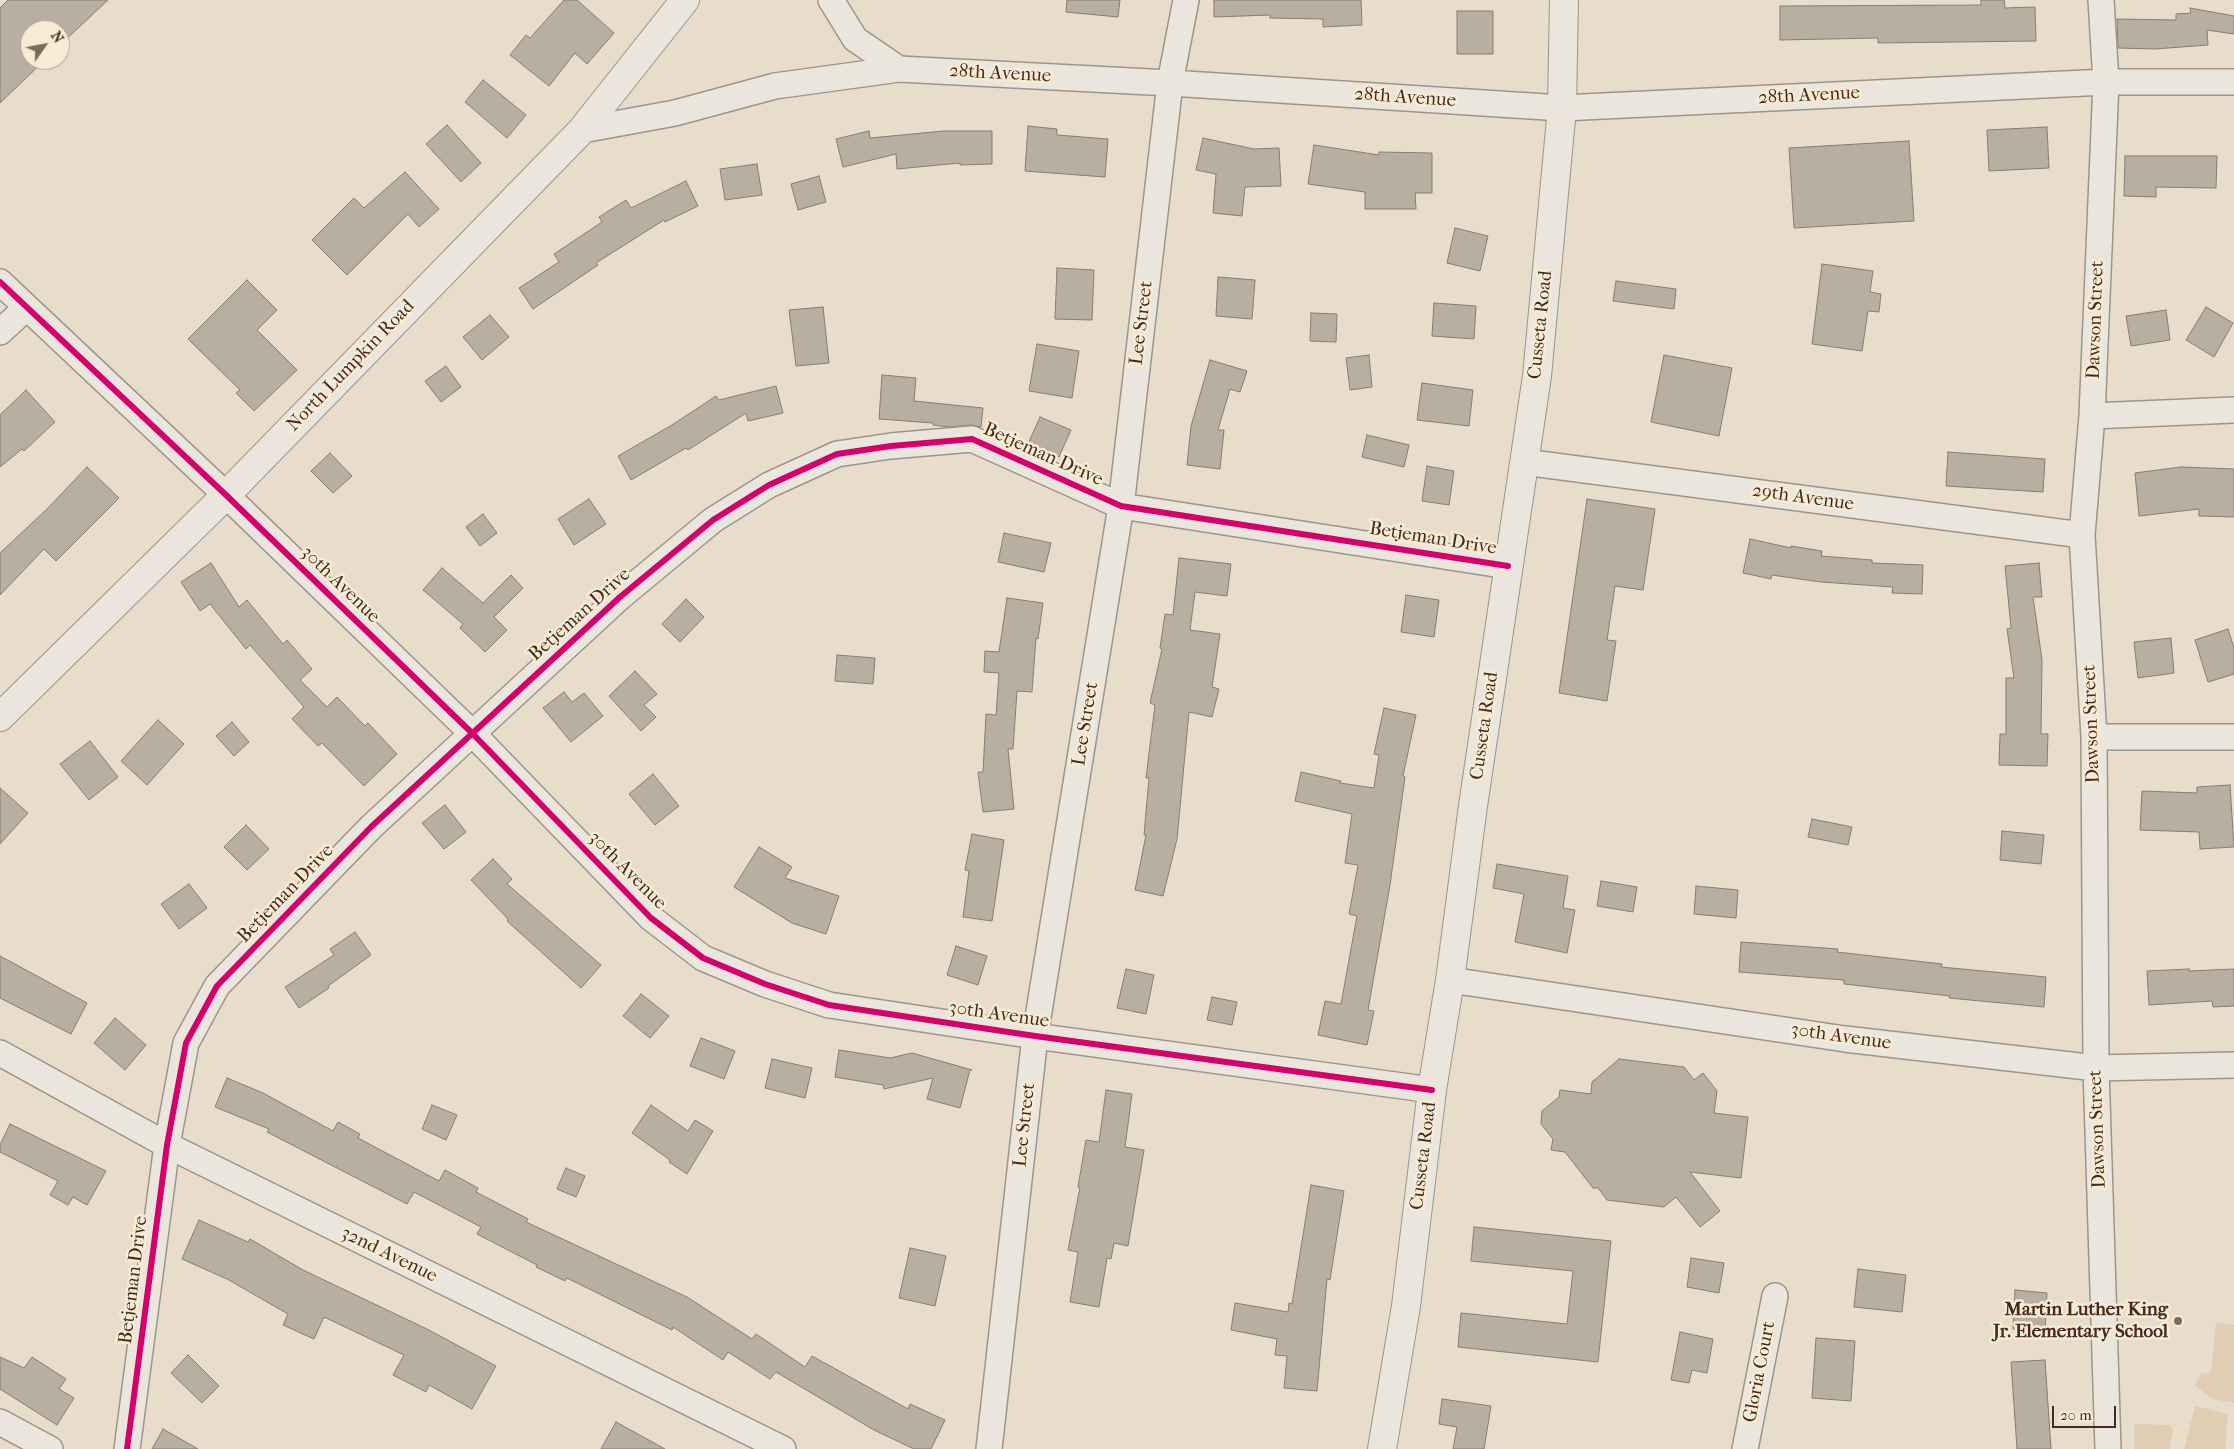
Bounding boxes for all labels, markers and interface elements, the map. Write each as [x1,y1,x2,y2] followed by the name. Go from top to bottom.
[20,20,70,70] north arrow
[47,28,67,46] text: N
[948,60,1052,88] street label: 28th Avenue
[1757,82,1861,110] street label: 28th Avenue
[1353,83,1457,113] street label: 28th Avenue
[2083,260,2109,380] street label: Dawson Street
[1524,270,1558,380] street label: Cusseta Road
[1126,280,1158,366] street label: Lee Street
[282,295,420,437] street label: North Lumpkin Road
[980,418,1106,492] street label: Betjeman Drive
[1751,480,1855,516] street label: 29th Avenue
[1368,518,1498,560] street label: Betjeman Drive
[296,542,384,628] street label: 30th Avenue
[524,563,636,667] street label: Betjeman Drive
[2079,664,2105,784] street label: Dawson Street
[1466,670,1504,782] street label: Cusseta Road
[1068,680,1104,768] street label: Lee Street
[583,827,671,915] street label: 30th Avenue
[233,840,339,948] street label: Betjeman Drive
[947,997,1051,1033] street label: 30th Avenue
[1789,1019,1893,1055] street label: 30th Avenue
[2085,1069,2111,1189] street label: Dawson Street
[1009,1082,1041,1168] street label: Lee Street
[1406,1101,1442,1211] street label: Cusseta Road
[115,1215,153,1345] street label: Betjeman Drive
[337,1222,441,1288] street label: 32nd Avenue
[1993,1299,2168,1343] place label: Martin Luther King Jr. Elementary School
[2172,1315,2184,1327] marker: Martin Luther King Jr. Elementary School
[1739,1319,1781,1425] street label: Gloria Court
[2054,1396,2118,1428] scale bar
[2060,1406,2092,1424] text: 20 m

